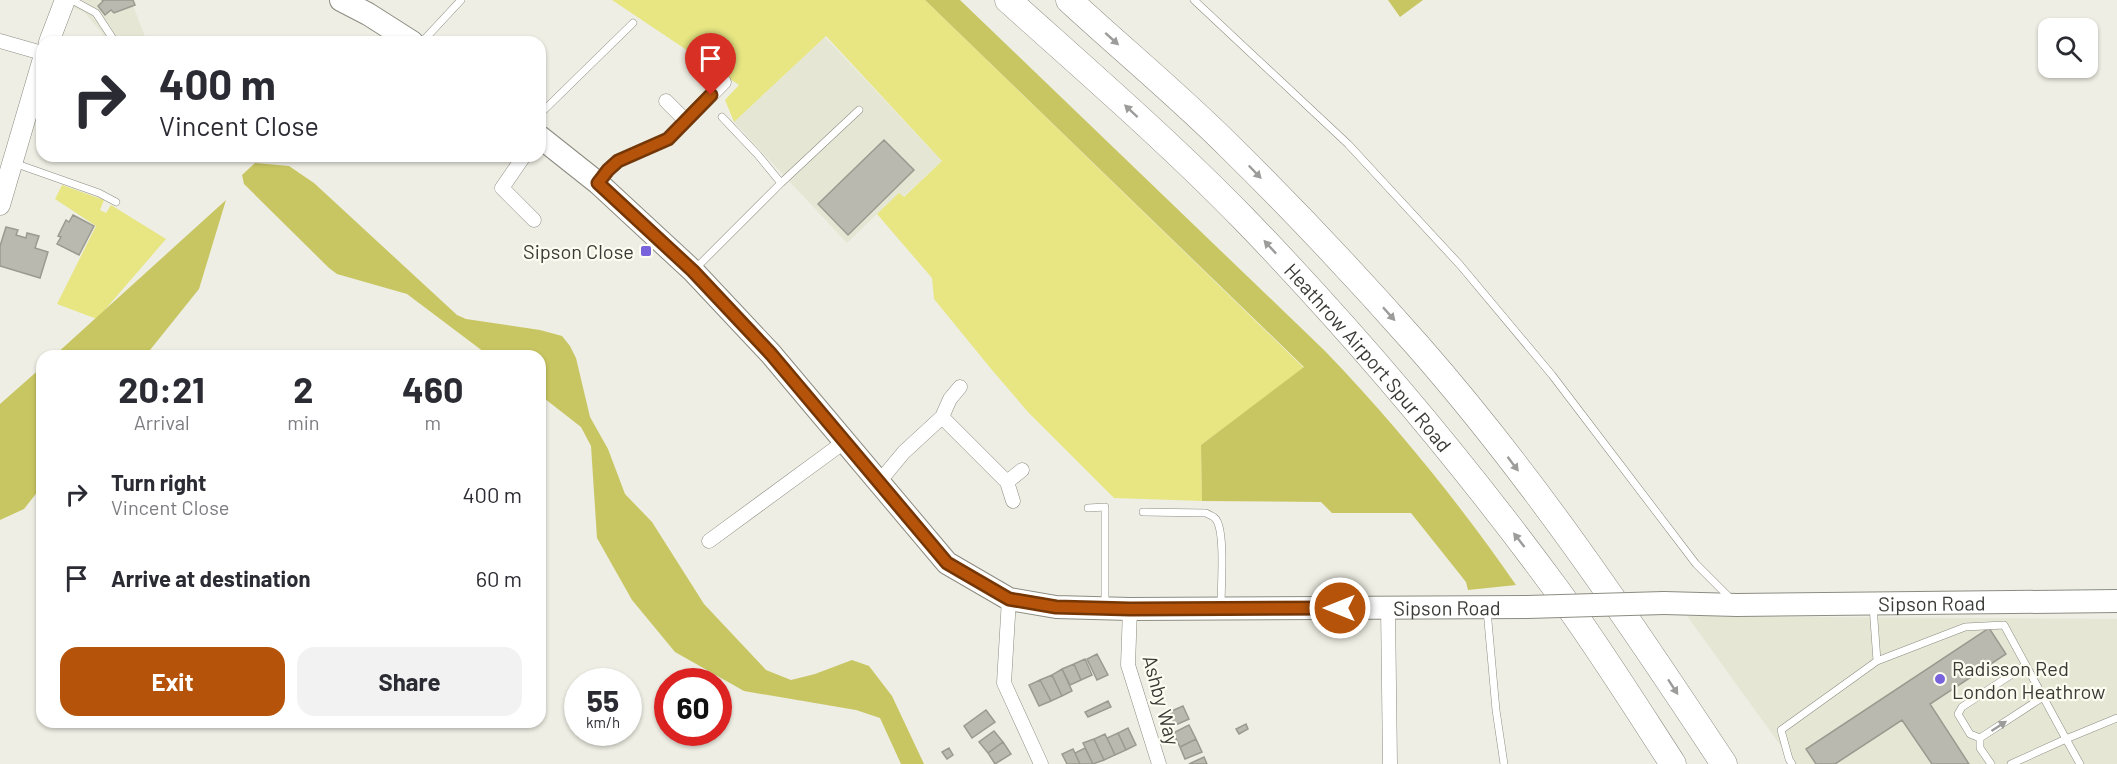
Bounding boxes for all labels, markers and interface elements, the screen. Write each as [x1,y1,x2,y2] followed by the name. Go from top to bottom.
[2038,18,2098,78] map controls
[2038,18,2098,78] button: search
[1104,32,1119,45] one-way arrow
[685,33,736,95] pin
[694,42,727,75] icon: arrive
[159,58,276,108] text: 400 m
[60,60,138,138] icon: right
[1124,105,1139,118] one-way arrow
[159,109,319,141] text: Vincent Close
[1247,165,1261,179] one-way arrow
[523,239,634,263] place label: Sipson Close
[1264,240,1278,254] one-way arrow
[639,244,653,258] marker: Sipson Close
[1280,258,1457,456] street label: Heathrow Airport Spur Road
[1381,306,1395,320] one-way arrow
[118,367,205,410] text: 20:21
[293,367,314,410] text: 2
[402,367,464,410] text: 460
[134,410,190,434] text: Arrival
[287,410,320,434] text: min
[425,410,441,434] text: m
[1507,456,1519,471] one-way arrow
[111,469,206,495] text: Turn right
[60,478,93,511] icon: right
[462,481,522,507] text: 400 m
[111,495,230,519] text: Vincent Close
[1513,532,1525,547] one-way arrow
[60,562,93,595] icon: arrive
[111,565,310,591] text: Arrive at destination
[476,565,522,591] text: 60 m
[1308,576,1372,640] position arrow
[1878,590,1986,616] street label: Sipson Road
[1393,595,1501,620] street label: Sipson Road
[60,647,285,716] button: Exit
[297,647,522,716] button: Share
[1138,652,1186,748] street label: Ashby Way
[1952,656,2105,703] place label: Radisson Red London Heathrow
[654,668,732,746] speed limit sign: 60
[1933,672,1947,686] marker: Radisson Red London Heathrow
[1667,678,1679,694] one-way arrow
[587,682,619,718] text: 55
[586,713,620,731] text: km/h
[1991,720,2007,731] one-way arrow

